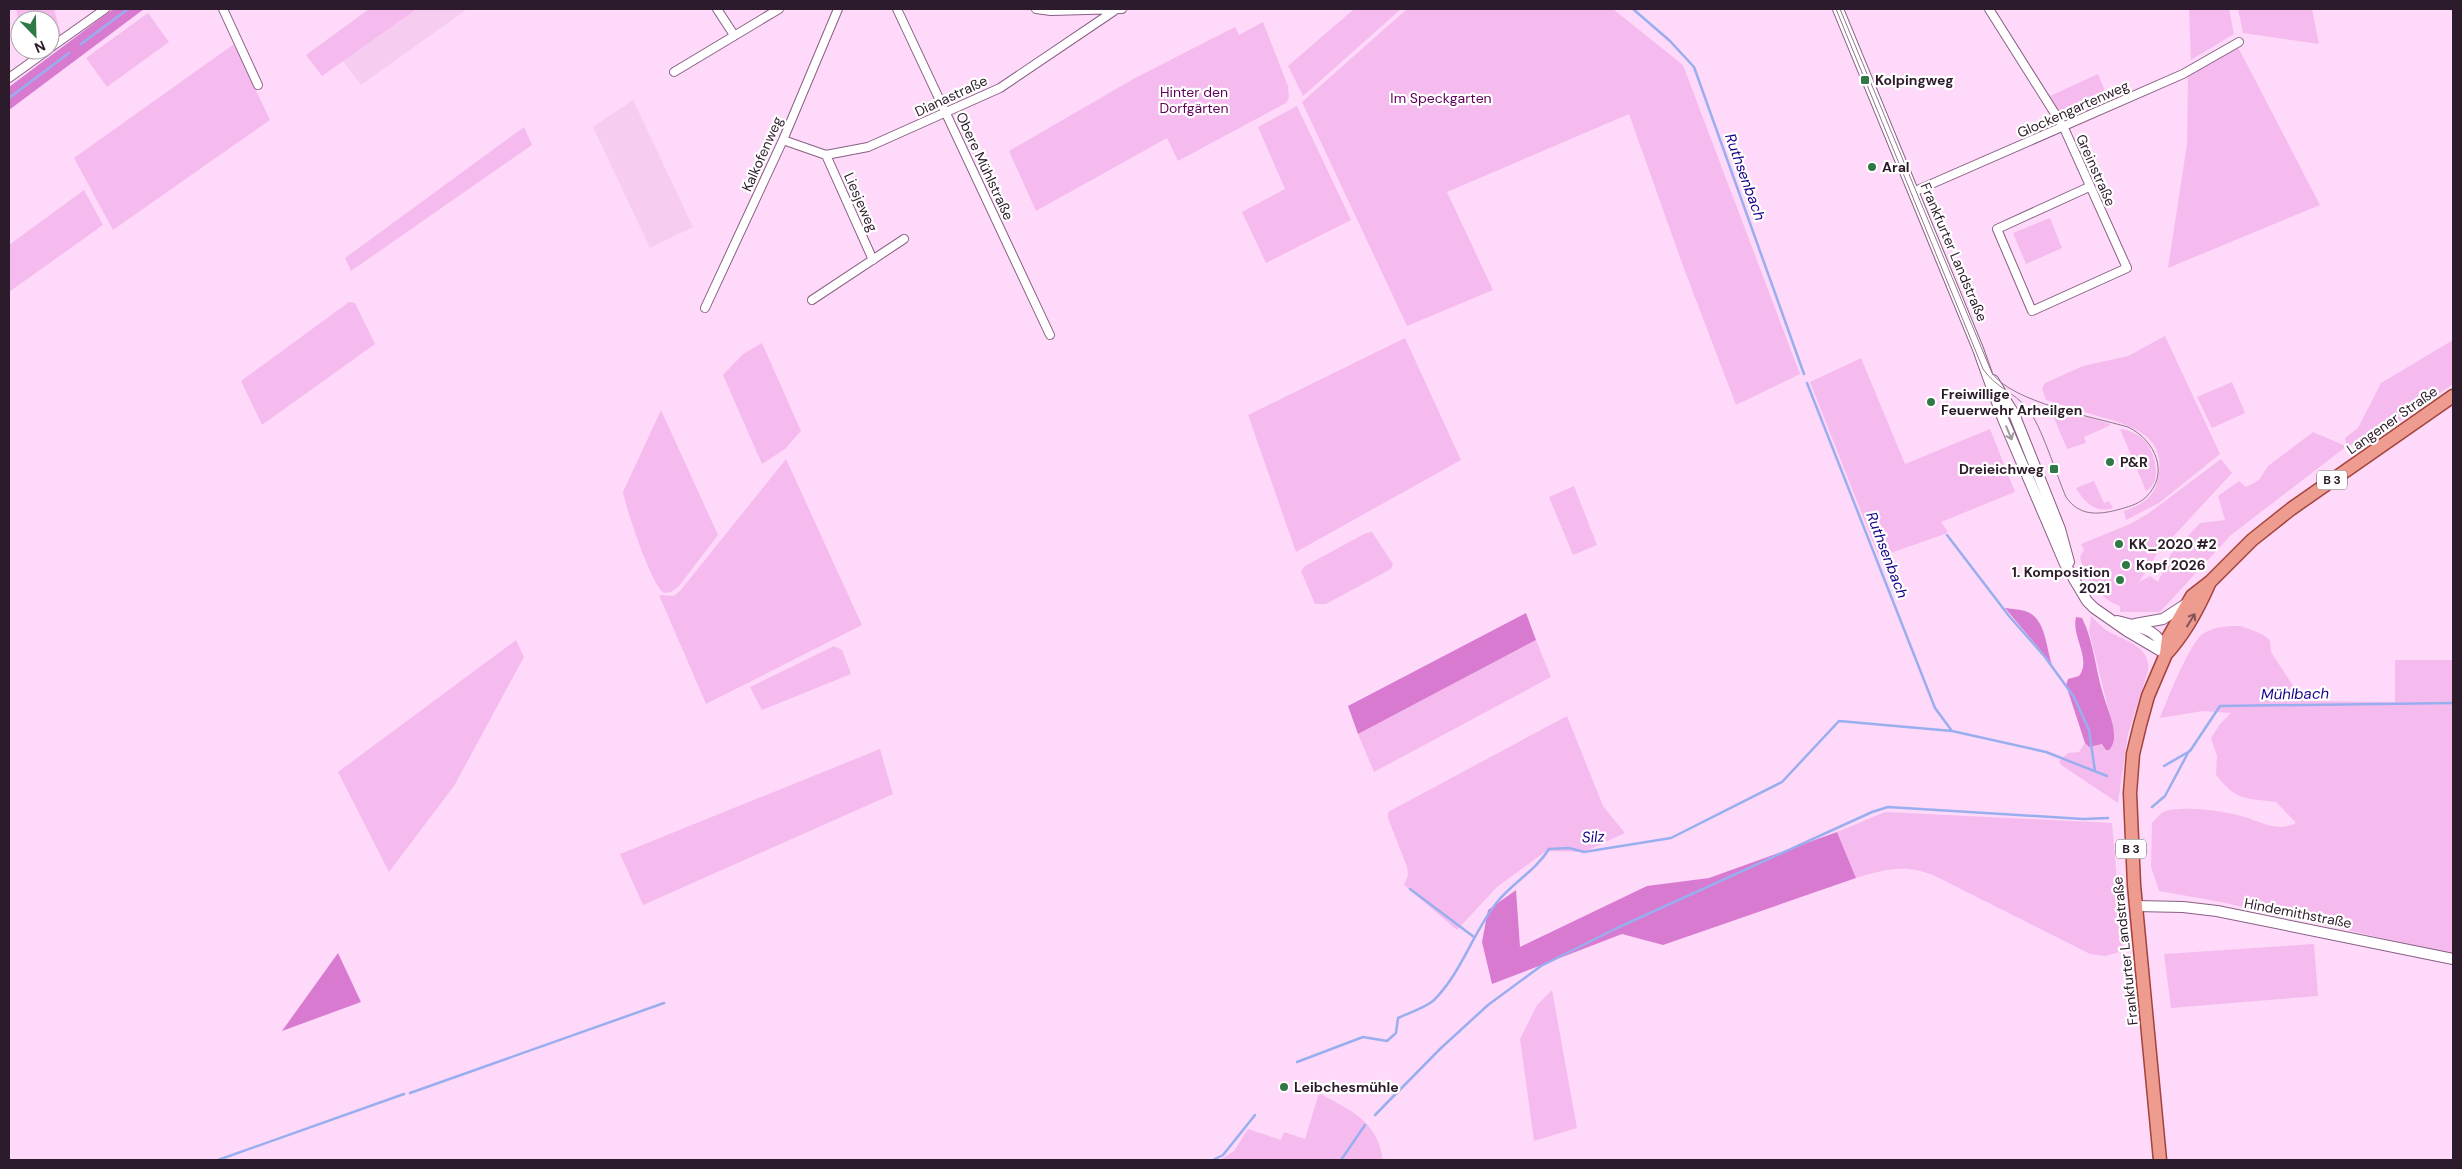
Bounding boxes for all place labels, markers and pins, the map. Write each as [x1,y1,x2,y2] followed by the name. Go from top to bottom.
[1875,71,1954,89] place label: Kolpingweg
[1859,74,1871,86] marker: Kolpingweg
[1882,158,1910,176] place label: Aral
[1866,161,1878,173] marker: Aral
[1941,385,2082,419] place label: Freiwillige Feuerwehr Arheilgen
[1925,396,1937,408] marker: Freiwillige Feuerwehr Arheilgen
[2120,453,2148,471] place label: P&R
[2104,456,2116,468] marker: P&R
[1959,460,2044,478] place label: Dreieichweg
[2048,463,2060,475] marker: Dreieichweg
[2129,535,2217,553] place label: KK_2020 #2
[2113,538,2125,550] marker: KK_2020 #2
[2136,556,2206,574] place label: Kopf 2026
[2120,559,2132,571] marker: Kopf 2026
[2012,563,2110,597] place label: 1. Komposition 2021
[2114,574,2126,586] marker: 1. Komposition 2021
[1294,1078,1399,1096] place label: Leibchesmühle
[1278,1081,1290,1093] marker: Leibchesmühle

